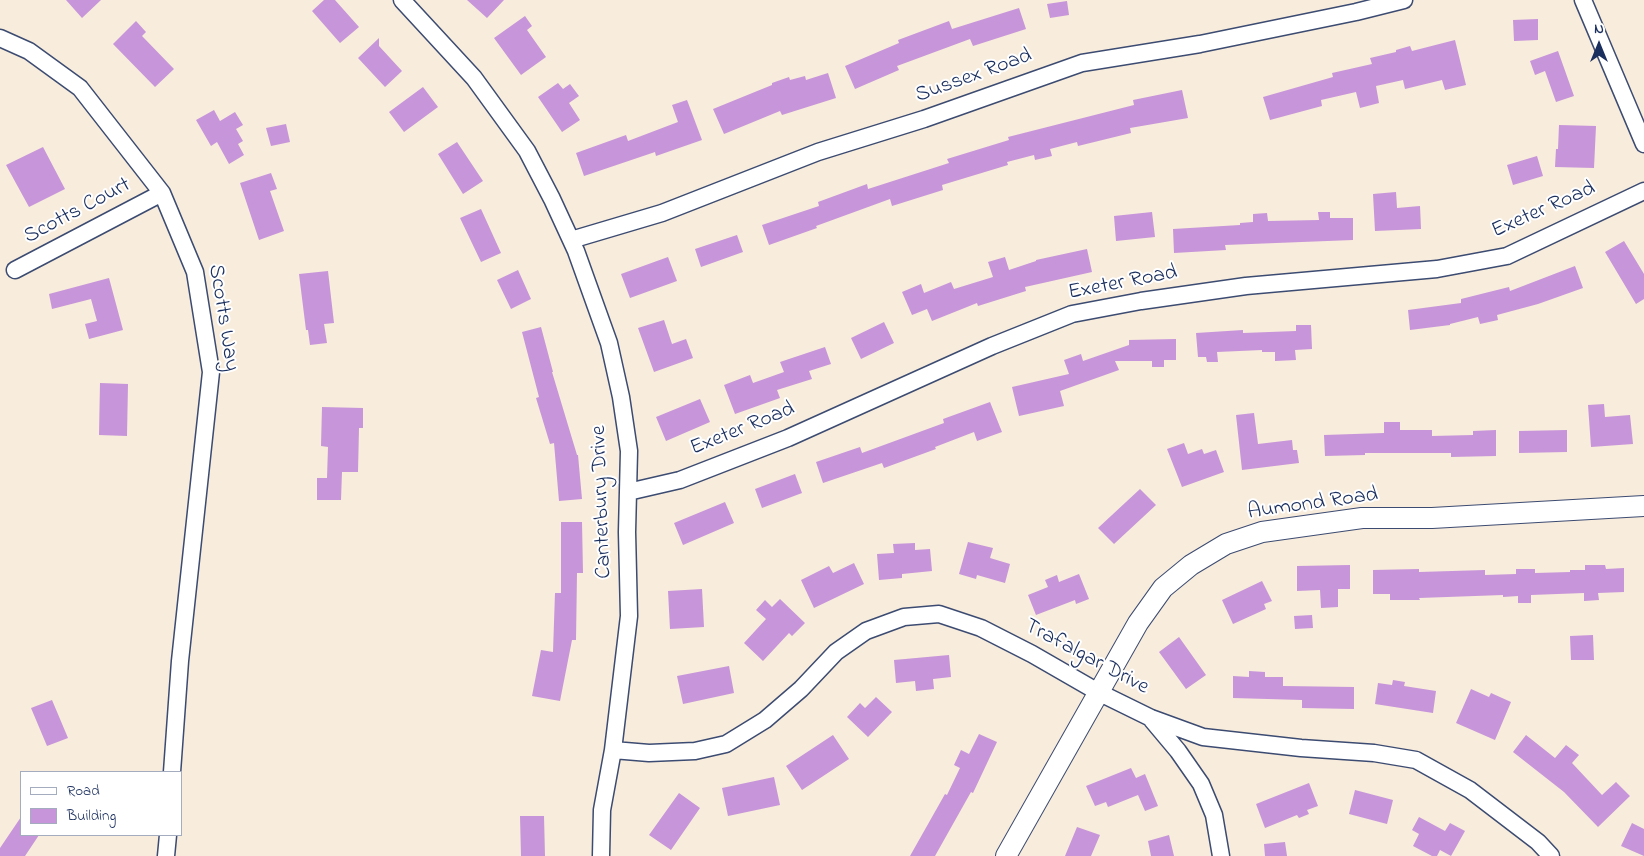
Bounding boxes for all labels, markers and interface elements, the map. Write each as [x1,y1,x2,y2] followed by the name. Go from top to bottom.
[1594,19,1604,40] text: N
[1574,20,1624,70] north arrow
[912,44,1036,110] street label: Sussex Road
[20,173,136,251] street label: Scotts Court
[1488,176,1600,246] street label: Exeter Road
[1066,261,1180,307] street label: Exeter Road
[201,263,243,373] street label: Scotts Way
[687,397,799,463] street label: Exeter Road
[587,425,619,579] street label: Canterbury Drive
[1246,483,1380,527] street label: Aumond Road
[1019,614,1153,702] street label: Trafalgar Drive
[20,771,182,836] legend
[67,780,100,802] text: Road
[67,805,116,827] text: Building

